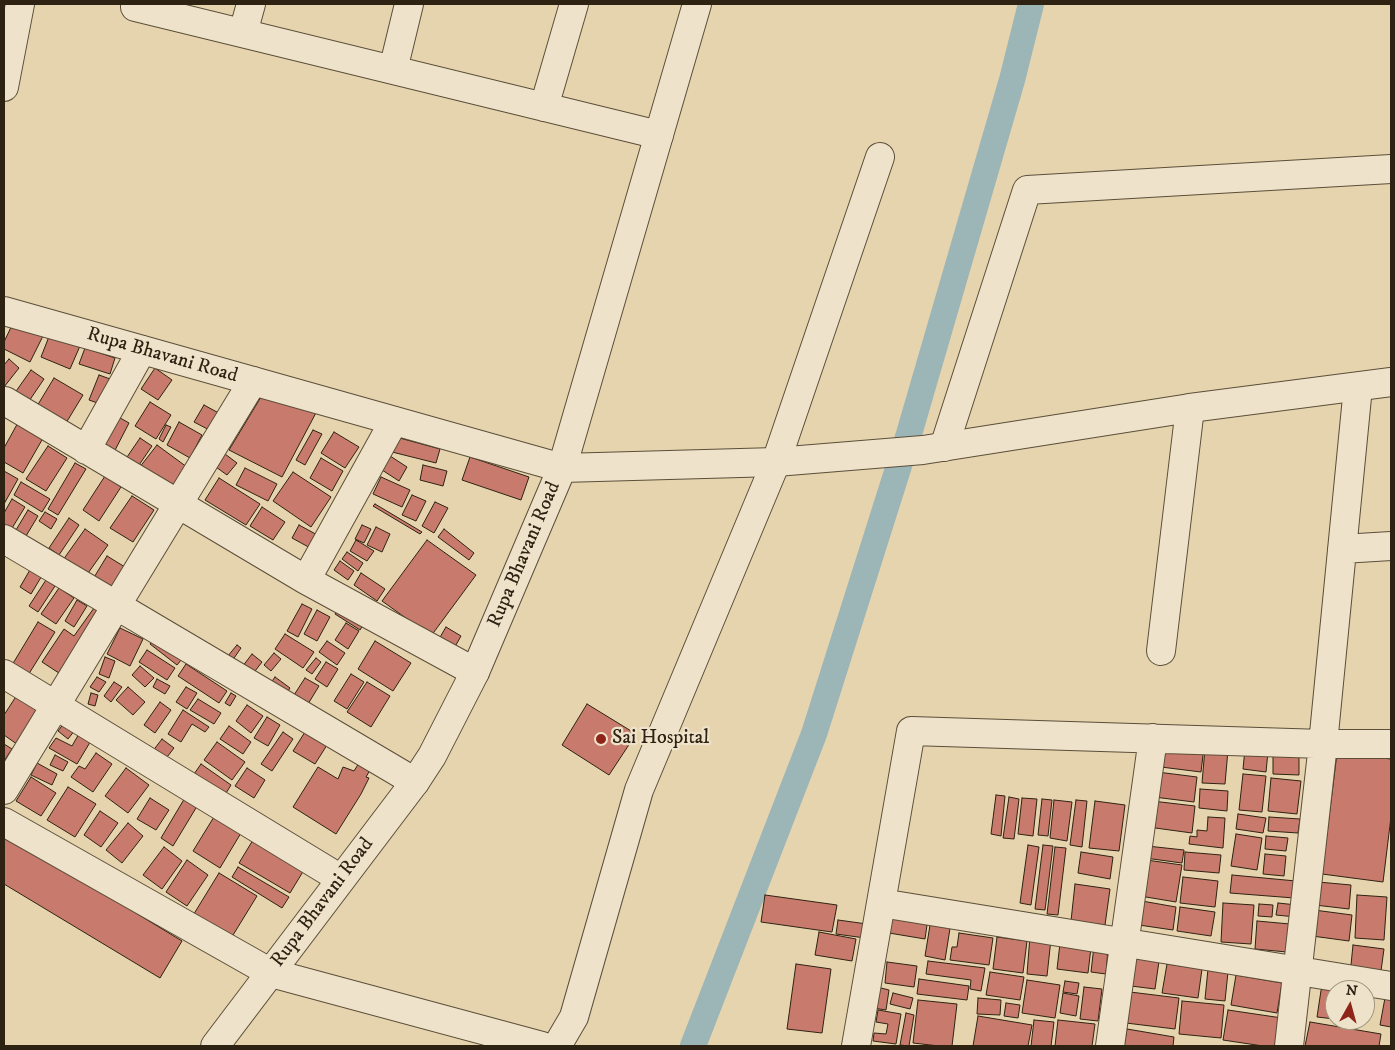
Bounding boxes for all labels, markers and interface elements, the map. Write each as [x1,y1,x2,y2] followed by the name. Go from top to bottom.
[84,323,240,389] street label: Rupa Bhavani Road
[483,479,567,631] street label: Rupa Bhavani Road
[612,727,709,751] place label: Sai Hospital
[594,732,608,746] marker: Sai Hospital
[267,834,379,972] street label: Rupa Bhavani Road
[1325,980,1375,1030] north arrow
[1345,981,1359,1001] text: N

